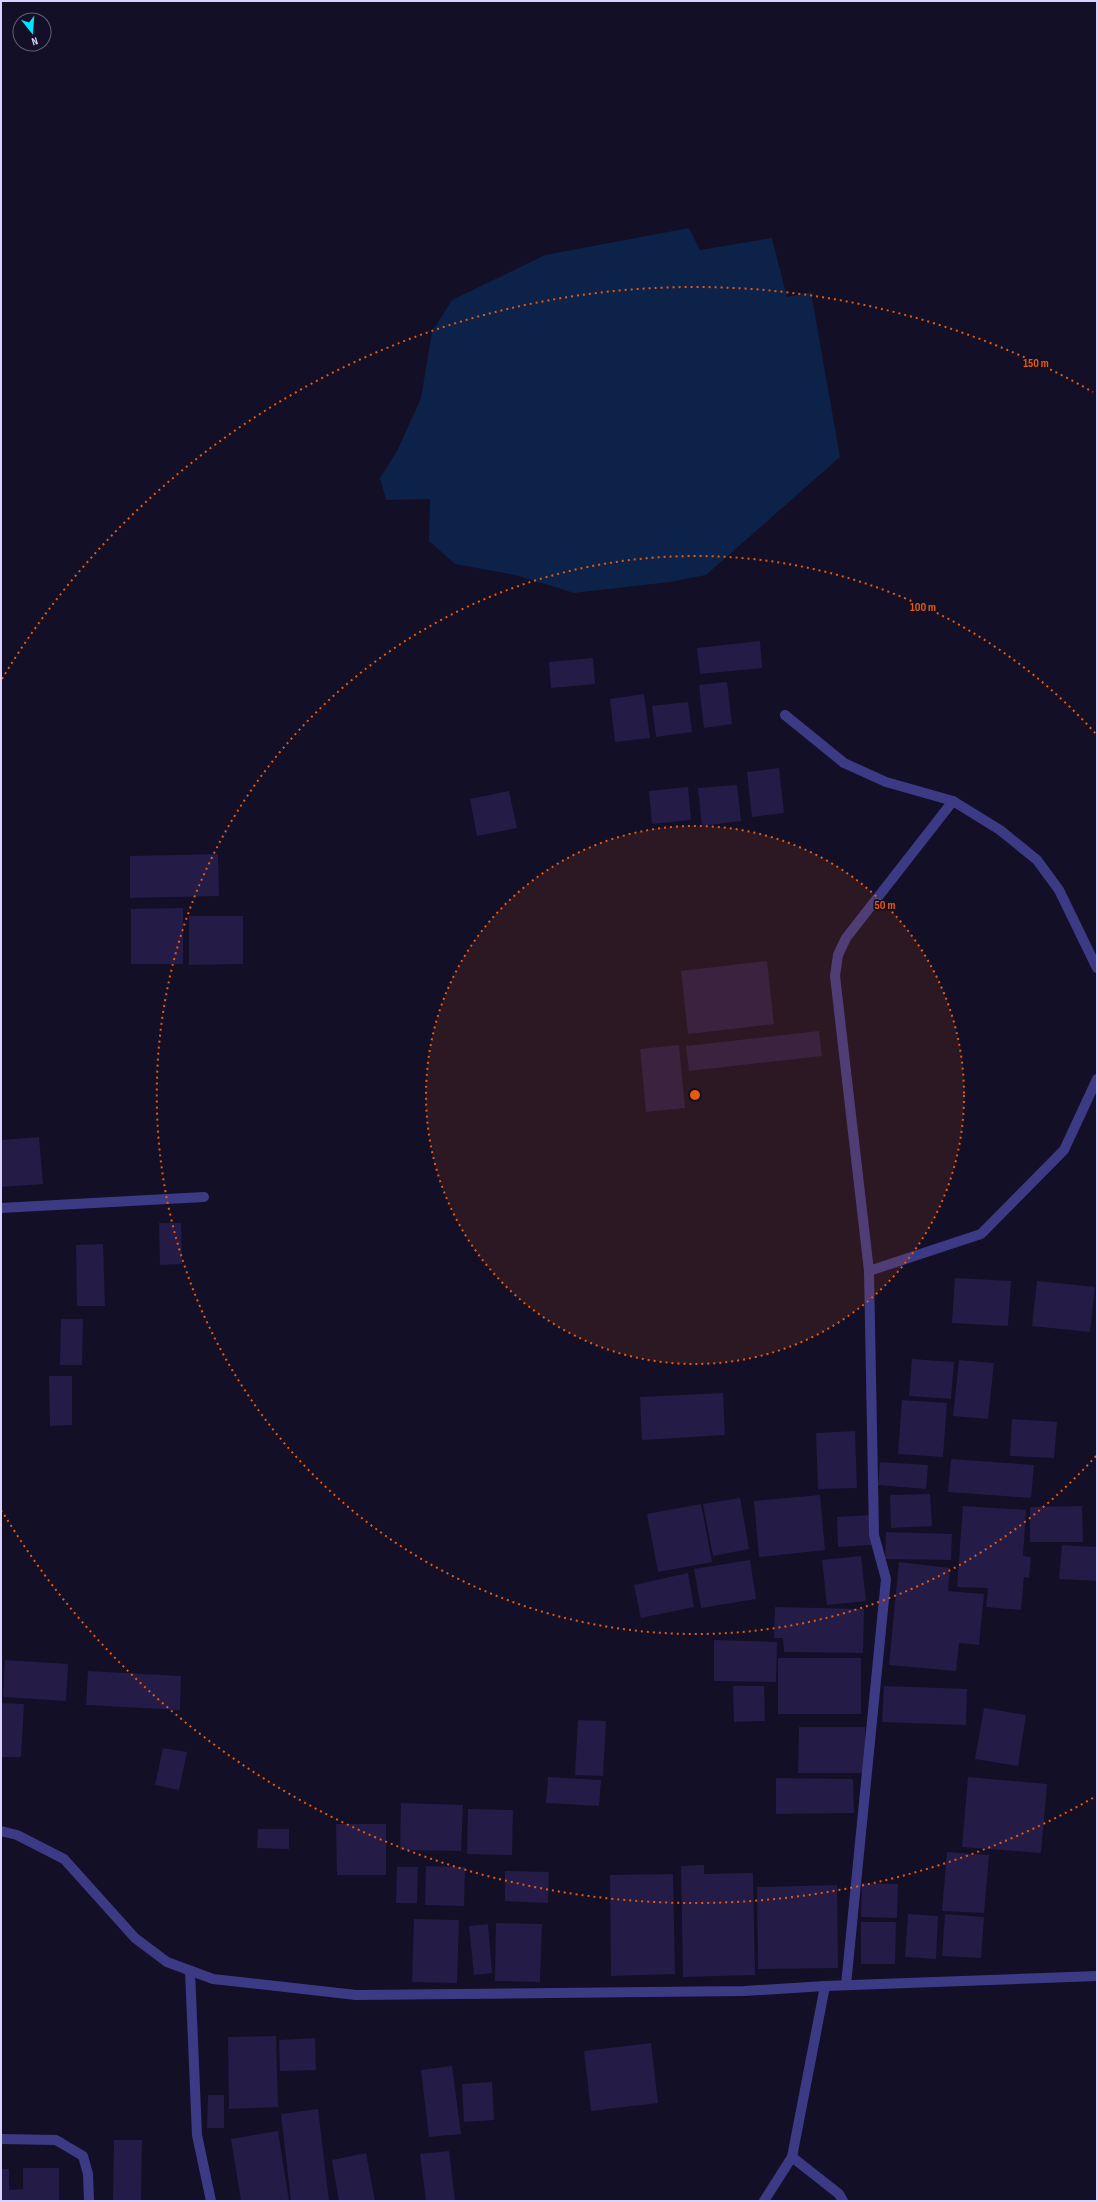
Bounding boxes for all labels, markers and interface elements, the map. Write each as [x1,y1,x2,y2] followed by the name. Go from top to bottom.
[12,12,52,52] north arrow
[30,34,39,48] text: N
[1023,356,1049,371] text: 150 m
[910,600,936,615] text: 100 m
[875,898,895,913] text: 50 m
[688,1088,702,1102] centre of rings

